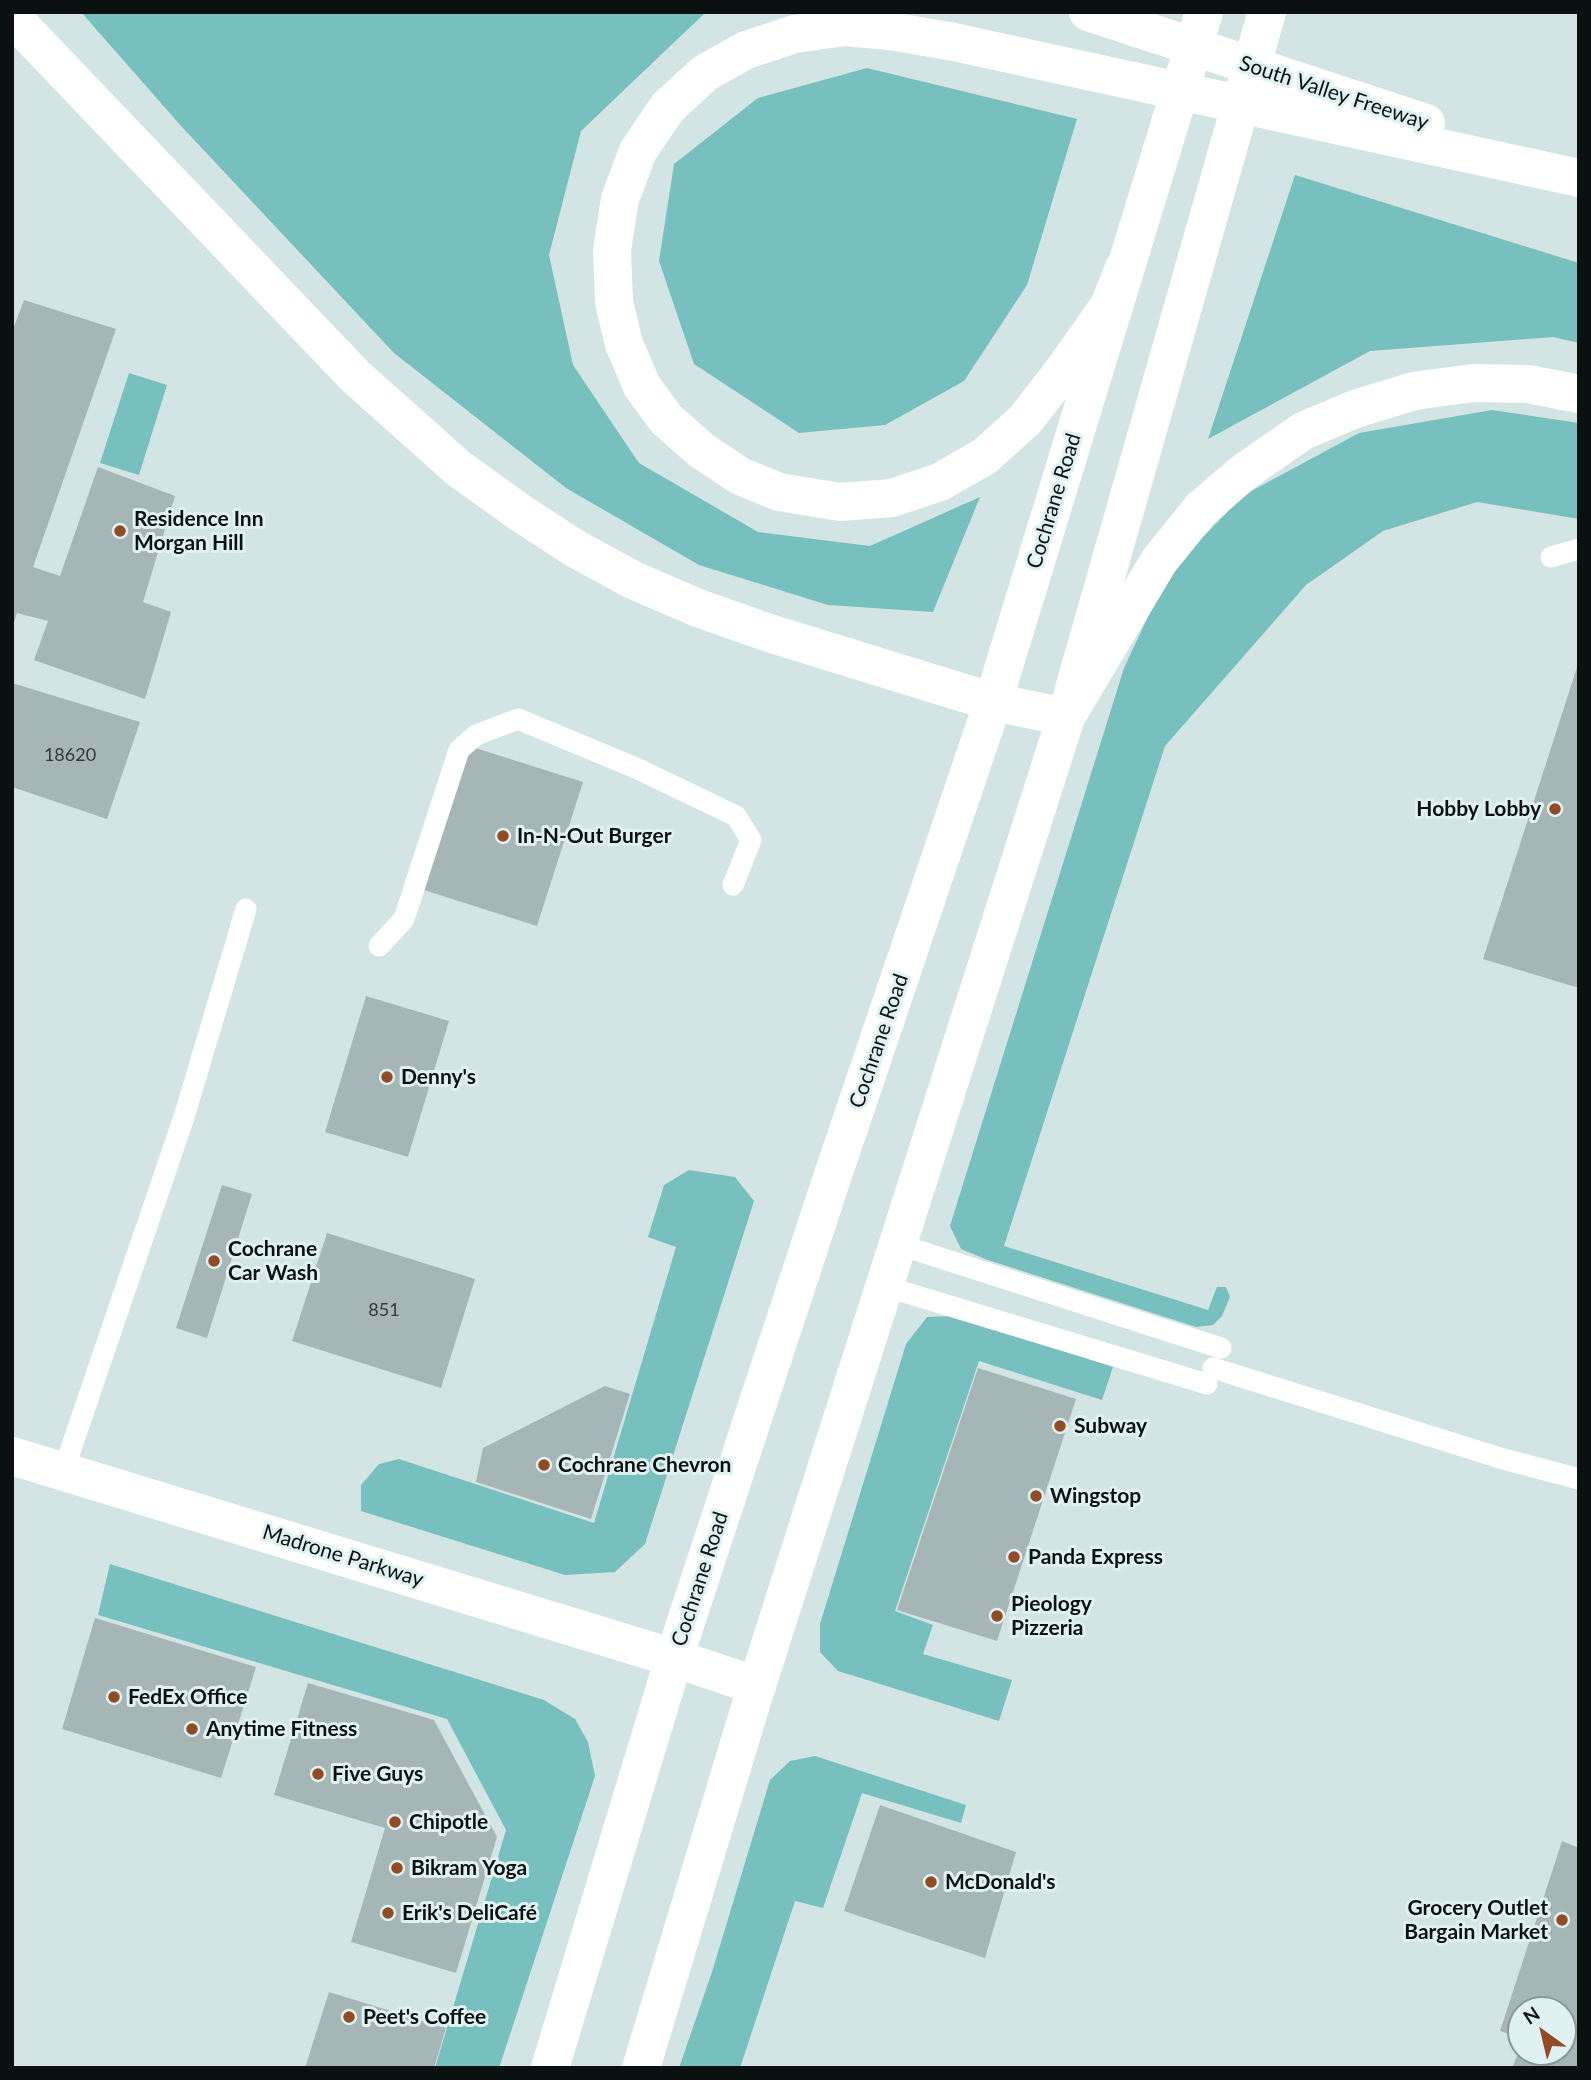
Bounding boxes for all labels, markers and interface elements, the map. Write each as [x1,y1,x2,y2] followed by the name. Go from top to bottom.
[1236,51,1432,135] street label: South Valley Freeway
[1021,430,1087,572] street label: Cochrane Road
[134,506,264,556] place label: Residence Inn Morgan Hill
[112,523,128,539] marker: Residence Inn Morgan Hill
[44,744,96,766] house number: 18620
[1416,796,1541,822] place label: Hobby Lobby
[1547,801,1563,817] marker: Hobby Lobby
[517,823,671,849] place label: In-N-Out Burger
[495,828,511,844] marker: In-N-Out Burger
[844,971,914,1111] street label: Cochrane Road
[401,1064,476,1090] place label: Denny's
[379,1069,395,1085] marker: Denny's
[228,1236,318,1286] place label: Cochrane Car Wash
[206,1253,222,1269] marker: Cochrane Car Wash
[368,1299,400,1321] house number: 851
[1074,1413,1147,1439] place label: Subway
[1052,1418,1068,1434] marker: Subway
[558,1452,731,1478] place label: Cochrane Chevron
[536,1457,552,1473] marker: Cochrane Chevron
[1050,1483,1141,1509] place label: Wingstop
[1028,1488,1044,1504] marker: Wingstop
[666,1508,734,1650] street label: Cochrane Road
[259,1520,427,1592] street label: Madrone Parkway
[1028,1544,1163,1570] place label: Panda Express
[1006,1549,1022,1565] marker: Panda Express
[1011,1591,1092,1641] place label: Pieology Pizzeria
[989,1608,1005,1624] marker: Pieology Pizzeria
[128,1684,247,1710] place label: FedEx Office
[106,1689,122,1705] marker: FedEx Office
[206,1716,357,1742] place label: Anytime Fitness
[184,1721,200,1737] marker: Anytime Fitness
[332,1761,423,1787] place label: Five Guys
[310,1766,326,1782] marker: Five Guys
[409,1809,488,1835] place label: Chipotle
[387,1814,403,1830] marker: Chipotle
[411,1855,527,1881] place label: Bikram Yoga
[389,1860,405,1876] marker: Bikram Yoga
[945,1869,1056,1895] place label: McDonald's
[923,1874,939,1890] marker: McDonald's
[1404,1895,1548,1945] place label: Grocery Outlet Bargain Market
[402,1900,537,1926] place label: Erik's DeliCafé
[380,1905,396,1921] marker: Erik's DeliCafé
[1554,1912,1570,1928] marker: Grocery Outlet Bargain Market
[1507,1996,1577,2066] north arrow
[1519,2001,1544,2028] text: N
[363,2004,486,2030] place label: Peet's Coffee
[341,2009,357,2025] marker: Peet's Coffee

